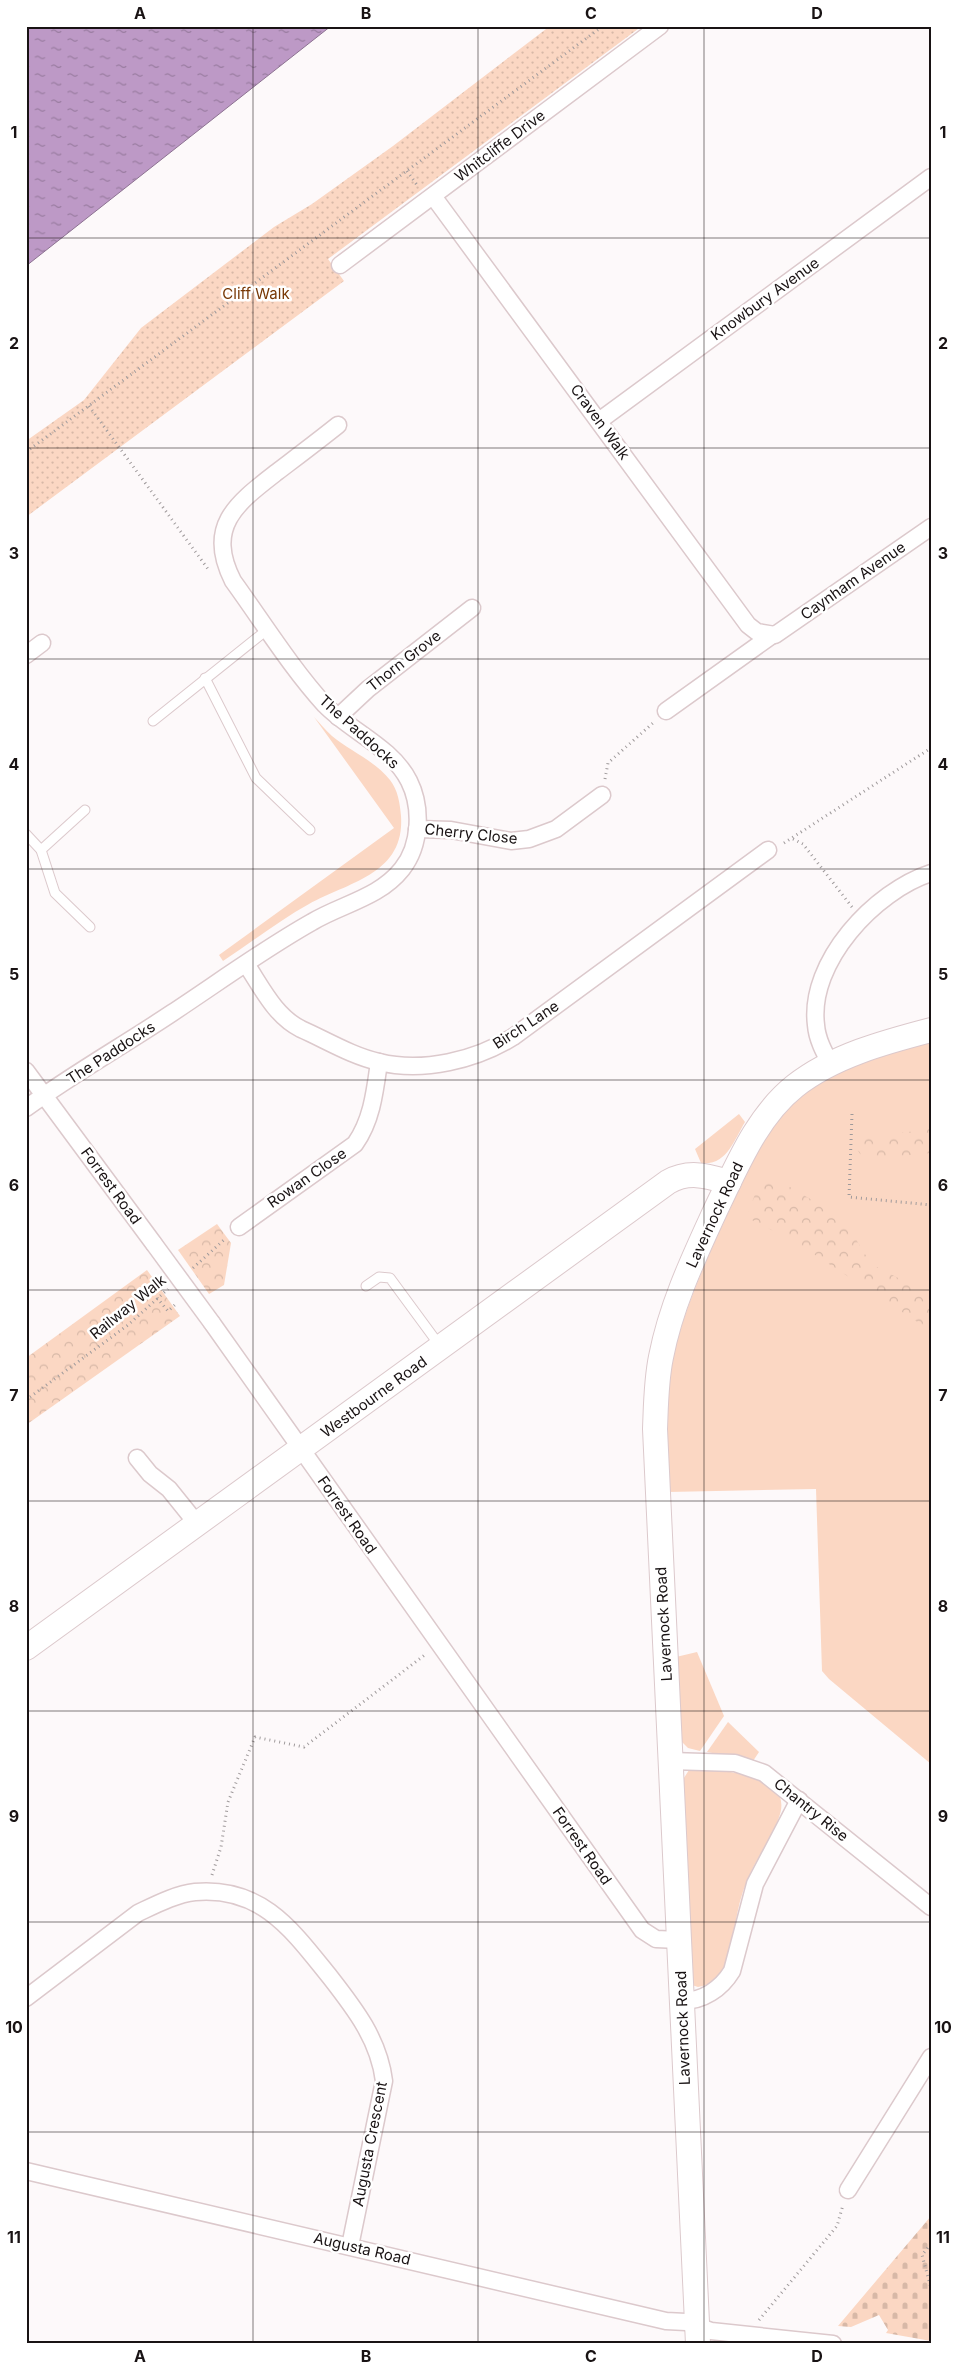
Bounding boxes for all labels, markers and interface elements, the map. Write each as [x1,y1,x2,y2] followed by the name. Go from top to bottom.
[134,3,146,23] text: A
[361,3,371,23] text: B
[585,3,597,23] text: C
[811,3,823,23] text: D
[451,105,549,186] street label: Whitcliffe Drive
[11,122,17,142] text: 1
[940,122,946,142] text: 1
[707,253,823,344] street label: Knowbury Avenue
[222,284,290,303] park label: Cliff Walk
[9,333,19,353] text: 2
[938,333,948,353] text: 2
[567,380,635,464] street label: Craven Walk
[797,537,909,624] street label: Caynham Avenue
[9,543,19,563] text: 3
[938,543,948,563] text: 3
[363,626,444,695] street label: Thorn Grove
[315,691,404,773] street label: The Paddocks
[9,754,20,774] text: 4
[938,754,949,774] text: 4
[424,819,518,848] street label: Cherry Close
[9,964,19,984] text: 5
[938,964,948,984] text: 5
[489,996,562,1053] street label: Birch Lane
[63,1017,159,1088] street label: The Paddocks
[264,1143,350,1212] street label: Rowan Close
[77,1144,146,1228] street label: Forrest Road
[682,1159,747,1271] street label: Lavernock Road
[9,1175,19,1195] text: 6
[938,1175,948,1195] text: 6
[86,1270,170,1343] street label: Railway Walk
[317,1352,430,1441] street label: Westbourne Road
[9,1385,19,1405] text: 7
[938,1385,948,1405] text: 7
[314,1472,381,1557] street label: Forrest Road
[651,1566,676,1682] street label: Lavernock Road
[9,1596,19,1616] text: 8
[938,1596,948,1616] text: 8
[770,1774,852,1845] street label: Chantry Rise
[549,1803,616,1888] street label: Forrest Road
[9,1806,19,1826] text: 9
[938,1806,948,1826] text: 9
[671,1970,694,2086] street label: Lavernock Road
[5,2017,23,2037] text: 10
[934,2017,952,2037] text: 10
[348,2080,391,2208] street label: Augusta Crescent
[7,2227,21,2247] text: 11
[936,2227,950,2247] text: 11
[312,2228,412,2269] street label: Augusta Road
[134,2346,146,2366] text: A
[361,2346,371,2366] text: B
[585,2346,597,2366] text: C
[811,2346,823,2366] text: D

